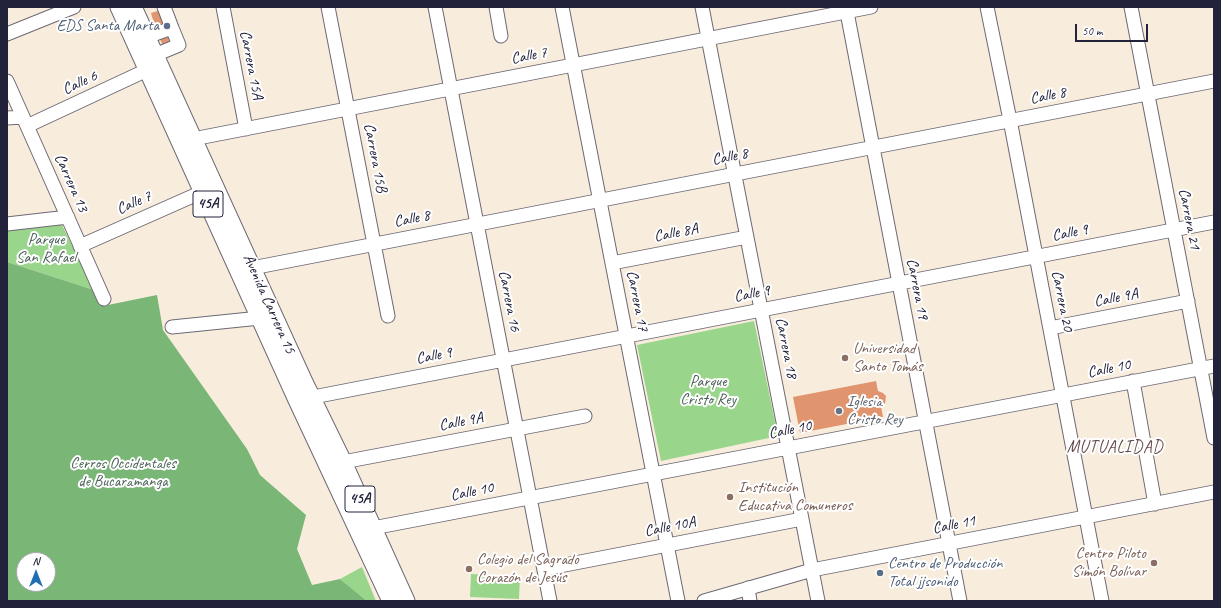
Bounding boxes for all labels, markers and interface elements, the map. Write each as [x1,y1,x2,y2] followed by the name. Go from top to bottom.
[57,16,159,36] place label: EDS Santa Marta
[1077,16,1150,42] scale bar
[162,21,172,31] marker: EDS Santa Marta
[1082,23,1102,39] text: 50 m
[235,29,267,101] street label: Carrera 15A
[509,43,549,69] street label: Calle 7
[60,67,100,99] street label: Calle 6
[1028,83,1068,109] street label: Calle 8
[359,122,391,194] street label: Carrera 15B
[710,144,750,170] street label: Calle 8
[50,151,92,215] street label: Carrera 13
[114,187,154,219] street label: Calle 7
[1174,187,1204,251] street label: Carrera 21
[193,191,223,217] road number: 45A
[392,206,432,232] street label: Calle 8
[652,219,700,247] street label: Calle 8A
[1050,220,1090,246] street label: Calle 9
[16,230,76,268] park label: Parque San Rafael
[238,251,300,357] street label: Avenida Carrera 15
[902,257,932,321] street label: Carrera 19
[494,269,524,333] street label: Carrera 16
[622,269,652,333] street label: Carrera 17
[1047,269,1077,333] street label: Carrera 20
[732,281,772,307] street label: Calle 9
[1092,284,1140,312] street label: Calle 9A
[771,316,801,380] street label: Carrera 18
[853,339,923,377] place label: Universidad Santo Tomás
[414,343,454,369] street label: Calle 9
[840,353,850,363] marker: Universidad Santo Tomás
[1086,355,1132,383] street label: Calle 10
[680,372,736,410] park label: Parque Cristo Rey
[847,392,903,430] place label: Iglesia Cristo Rey
[834,406,844,416] marker: Iglesia Cristo Rey
[437,408,485,436] street label: Calle 9A
[767,416,813,444] street label: Calle 10
[1066,438,1164,458] district label: MUTUALIDAD
[70,454,176,492] park label: Cerros Occidentales de Bucaramanga
[449,478,495,506] street label: Calle 10
[738,478,852,516] place label: Institución Educativa Comuneros
[345,486,375,512] road number: 45A
[725,492,735,502] marker: Institución Educativa Comuneros
[931,511,977,539] street label: Calle 11
[643,513,697,541] street label: Calle 10A
[1072,544,1146,582] place label: Centro Piloto Simón Bolívar
[477,550,579,588] place label: Colegio del Sagrado Corazón de Jesús
[16,552,56,592] north arrow
[33,554,39,568] text: N
[888,554,1002,592] place label: Centro de Producción Total jjsonido
[1149,558,1159,568] marker: Centro Piloto Simón Bolívar
[464,564,474,574] marker: Colegio del Sagrado Corazón de Jesús
[875,568,885,578] marker: Centro de Producción Total jjsonido

